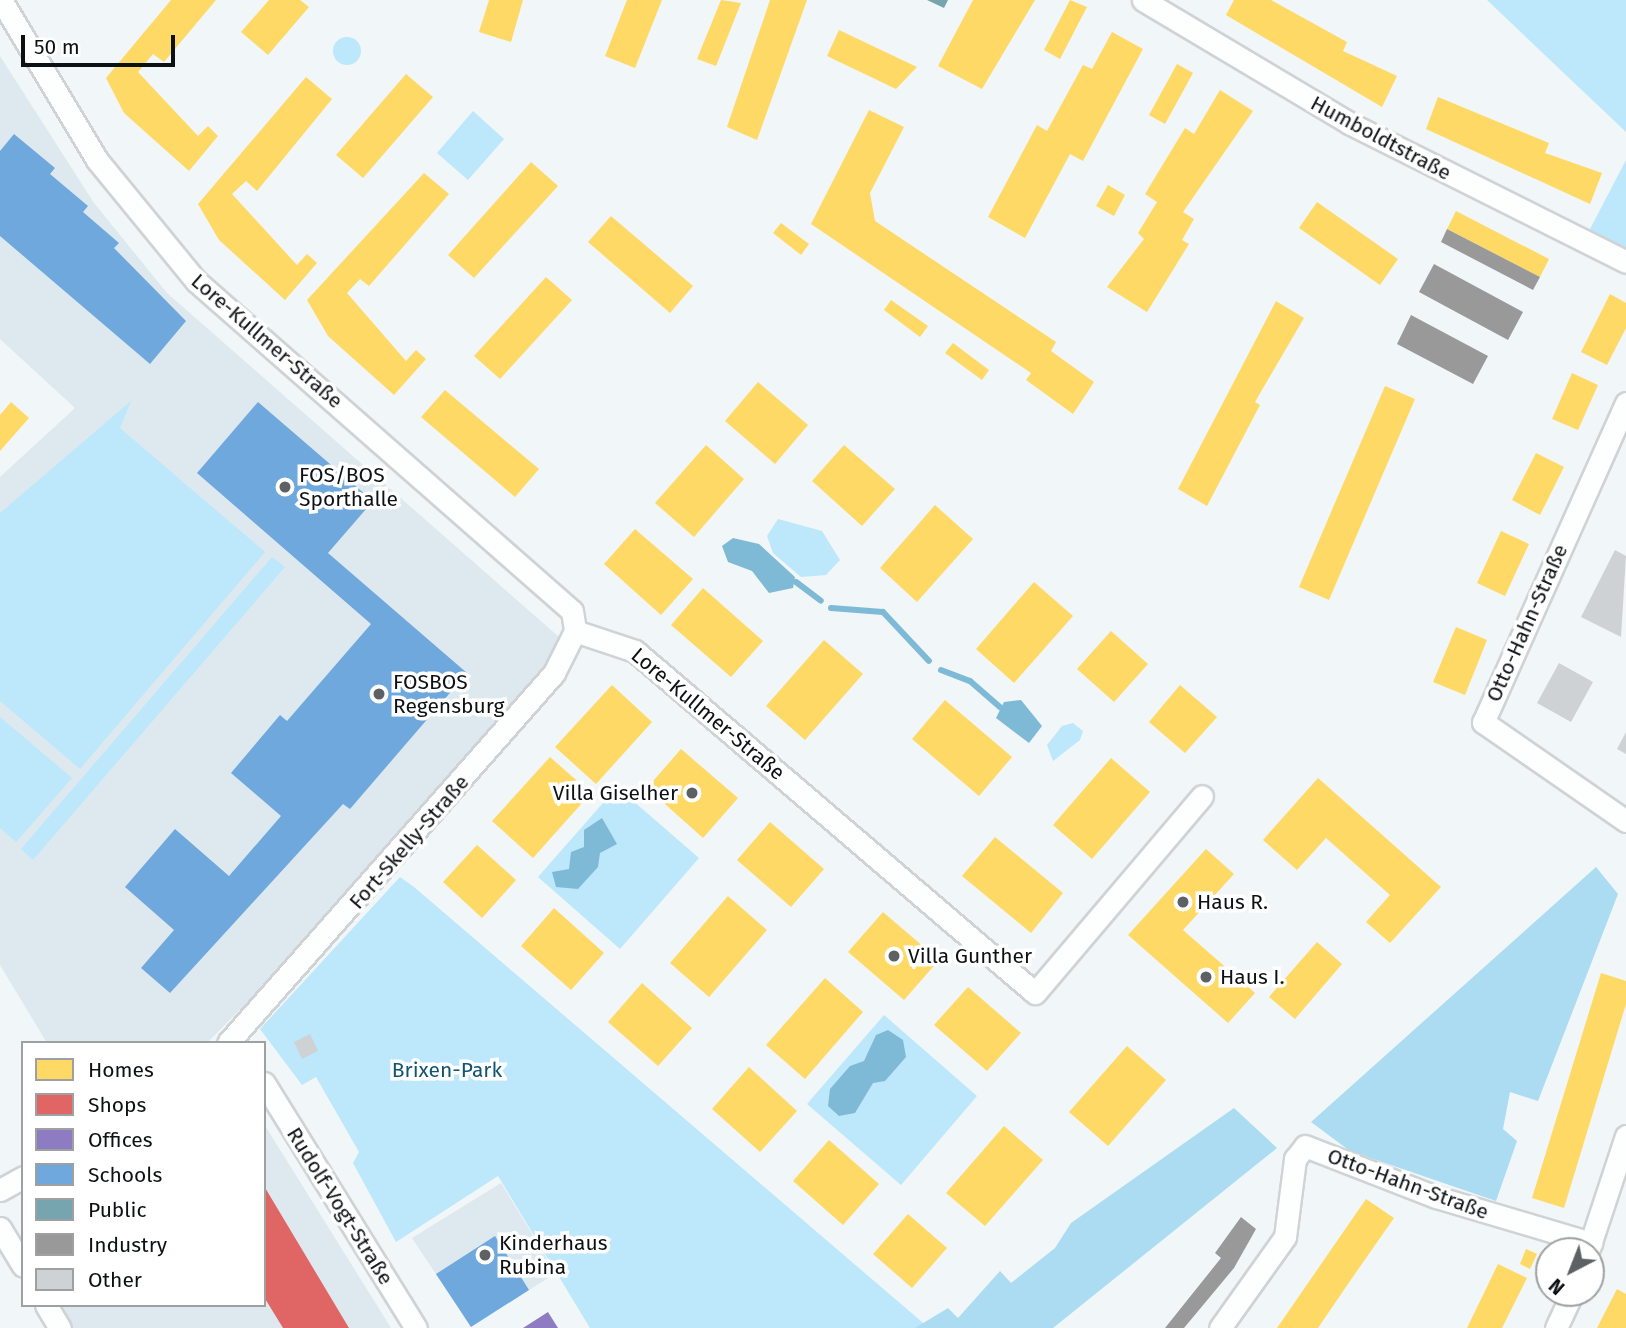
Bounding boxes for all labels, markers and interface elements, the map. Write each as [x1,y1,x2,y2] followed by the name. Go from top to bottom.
[24,21,178,65] scale bar
[34,34,80,60] text: 50 m
[1306,90,1456,186] street label: Humboldtstraße
[186,268,348,414] street label: Lore-Kullmer-Straße
[299,462,398,512] place label: FOS/BOS Sporthalle
[277,479,293,495] marker: FOS/BOS Sporthalle
[1481,540,1573,706] street label: Otto-Hahn-Straße
[626,642,790,786] street label: Lore-Kullmer-Straße
[393,669,504,719] place label: FOSBOS Regensburg
[371,686,387,702] marker: FOSBOS Regensburg
[344,770,474,914] street label: Fort-Skelly-Straße
[553,780,678,806] place label: Villa Giselher
[684,785,700,801] marker: Villa Giselher
[1197,889,1268,915] place label: Haus R.
[1175,894,1191,910] marker: Haus R.
[908,943,1032,969] place label: Villa Gunther
[886,948,902,964] marker: Villa Gunther
[1220,964,1285,990] place label: Haus I.
[1198,969,1214,985] marker: Haus I.
[21,1041,266,1307] legend
[88,1057,154,1083] text: Homes
[392,1057,502,1083] park label: Brixen-Park
[88,1092,146,1118] text: Shops
[281,1123,399,1289] street label: Rudolf-Vogt-Straße
[88,1127,153,1153] text: Offices
[1324,1143,1492,1225] street label: Otto-Hahn-Straße
[88,1162,162,1188] text: Schools
[88,1197,146,1223] text: Public
[499,1230,607,1280] place label: Kinderhaus Rubina
[88,1232,167,1258] text: Industry
[1535,1237,1605,1307] north arrow
[477,1247,493,1263] marker: Kinderhaus Rubina
[88,1267,142,1293] text: Other
[1545,1274,1569,1299] text: N

